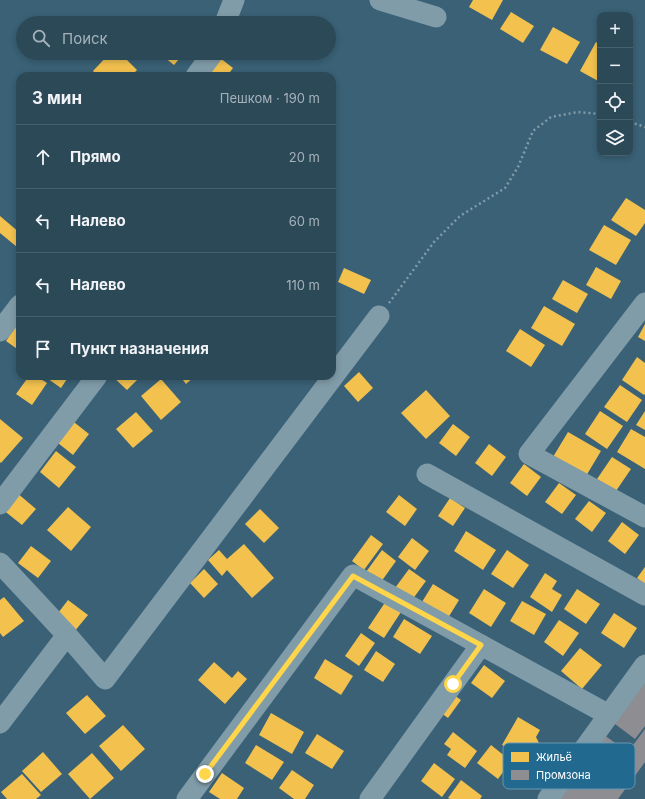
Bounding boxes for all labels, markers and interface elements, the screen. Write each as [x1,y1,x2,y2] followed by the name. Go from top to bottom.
[597,12,633,156] map controls
[597,12,633,48] button: +
[16,16,336,60] search box
[30,27,52,49] icon: search
[62,29,108,48] text: Поиск
[597,48,633,84] button: −
[597,84,633,120] button: locate
[32,88,82,108] text: 3 мин
[220,90,320,106] text: Пешком · 190 m
[597,120,633,156] button: layers
[32,146,54,168] icon: ahead
[70,147,121,166] text: Прямо
[289,149,320,165] text: 20 m
[32,210,54,232] icon: left
[70,211,126,230] text: Налево
[289,213,320,229] text: 60 m
[32,274,54,296] icon: left
[70,275,126,294] text: Налево
[286,277,320,293] text: 110 m
[32,338,54,360] icon: arrive
[70,339,209,358] text: Пункт назначения
[444,675,462,693] route start
[503,743,635,789] legend
[536,750,572,764] text: Жильё
[196,765,214,783] route end
[536,768,591,782] text: Промзона

